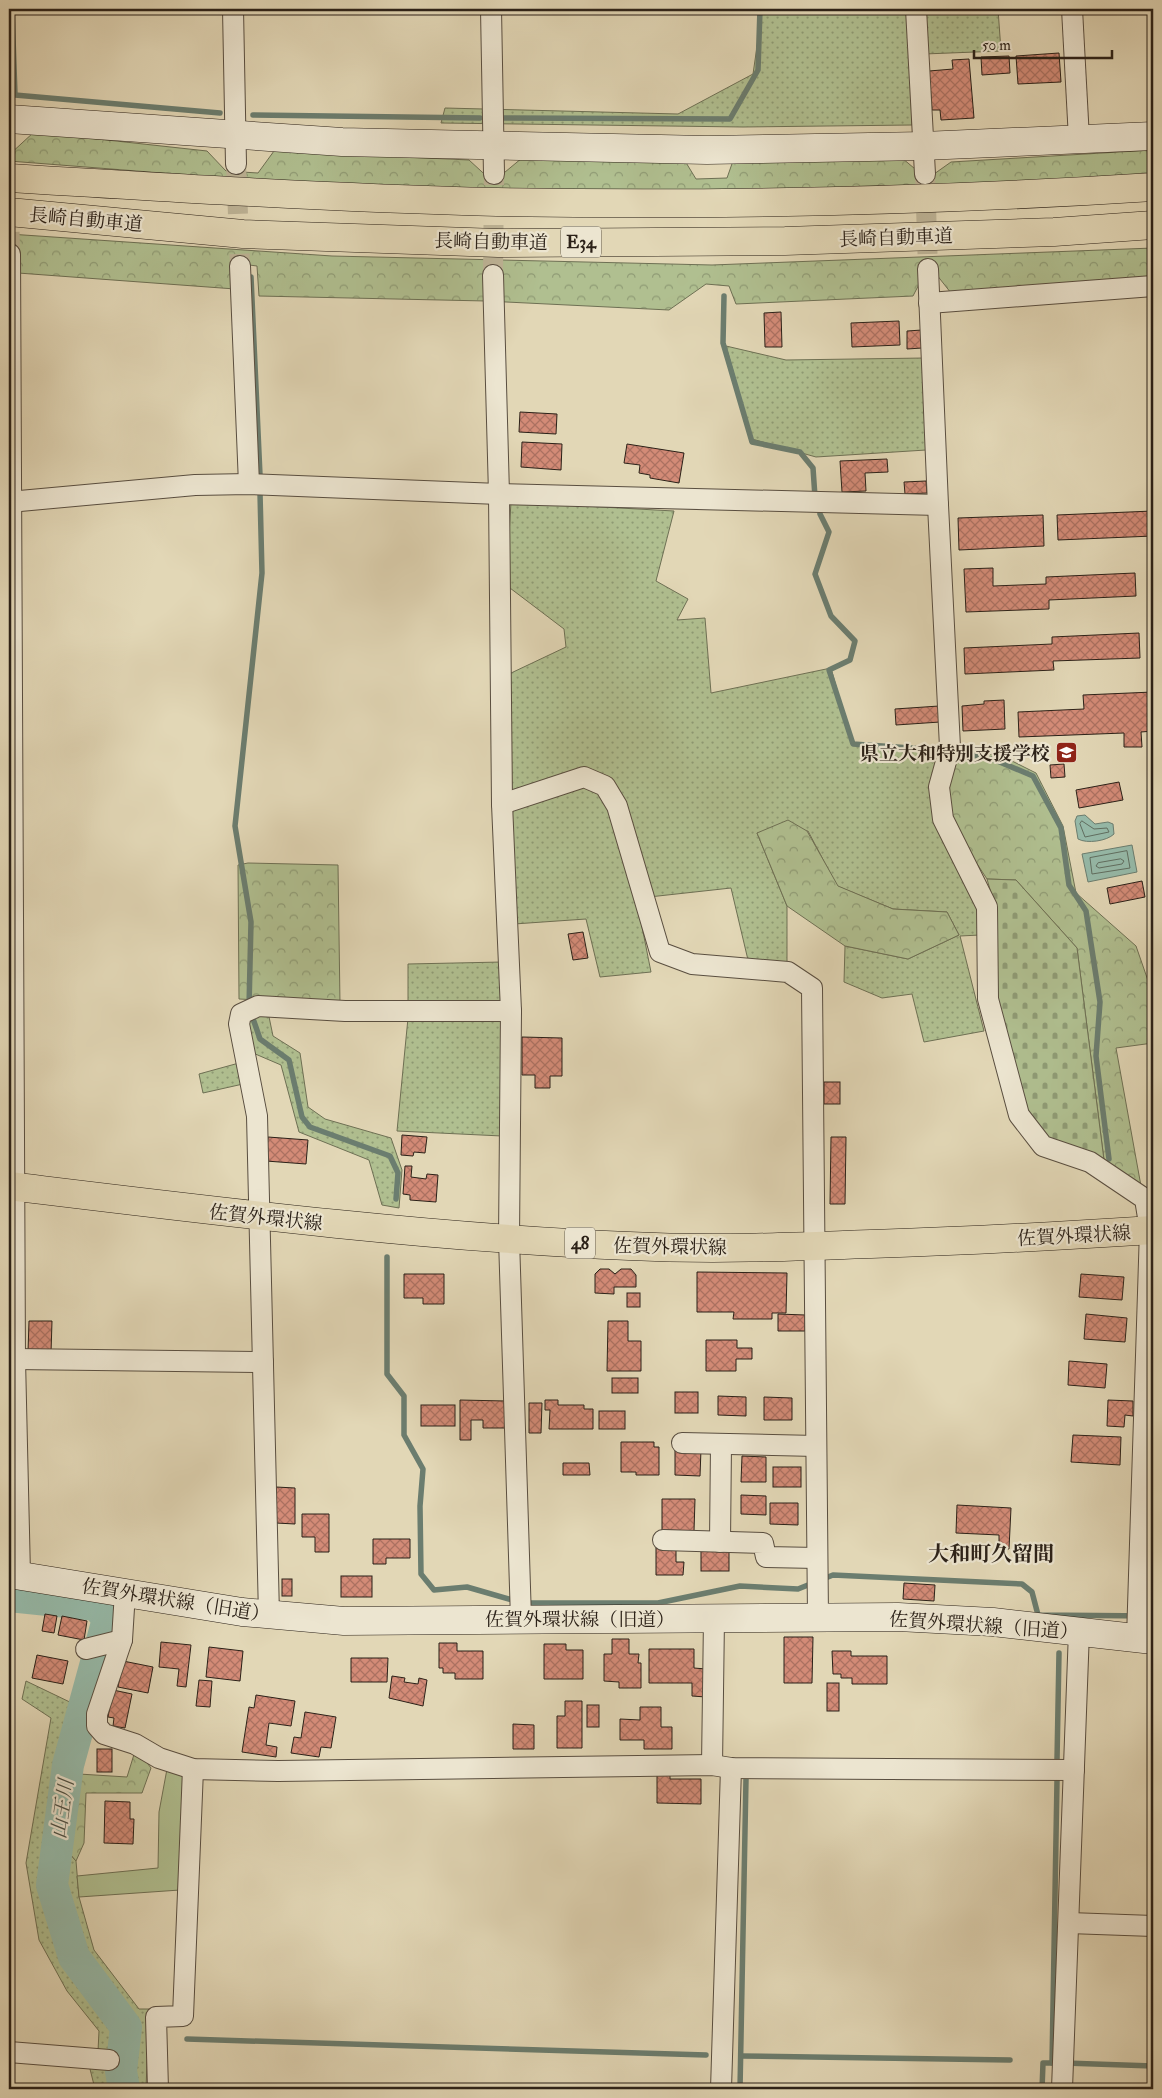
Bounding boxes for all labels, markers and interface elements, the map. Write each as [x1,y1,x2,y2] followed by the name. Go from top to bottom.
[974,28,1112,60] scale bar
[982,36,1011,55] text: 50 m
[28,203,144,237] street label: 長崎自動車道
[839,224,953,252] street label: 長崎自動車道
[561,226,601,258] road number: E34
[434,229,548,255] street label: 長崎自動車道
[1054,741,1078,765] school or university icon: 県立大和特別支援学校
[860,742,1050,766] place label: 県立大和特別支援学校
[208,1200,324,1236] street label: 佐賀外環状線
[1016,1221,1132,1251] street label: 佐賀外環状線
[565,1228,595,1258] road number: 48
[613,1234,727,1260] street label: 佐賀外環状線
[928,1541,1054,1568] district label: 大和町久留間
[80,1574,272,1628] street label: 佐賀外環状線（旧道）
[888,1607,1080,1645] street label: 佐賀外環状線（旧道）
[485,1608,675,1632] street label: 佐賀外環状線（旧道）
[46,1776,79,1841] water label: 山王川

